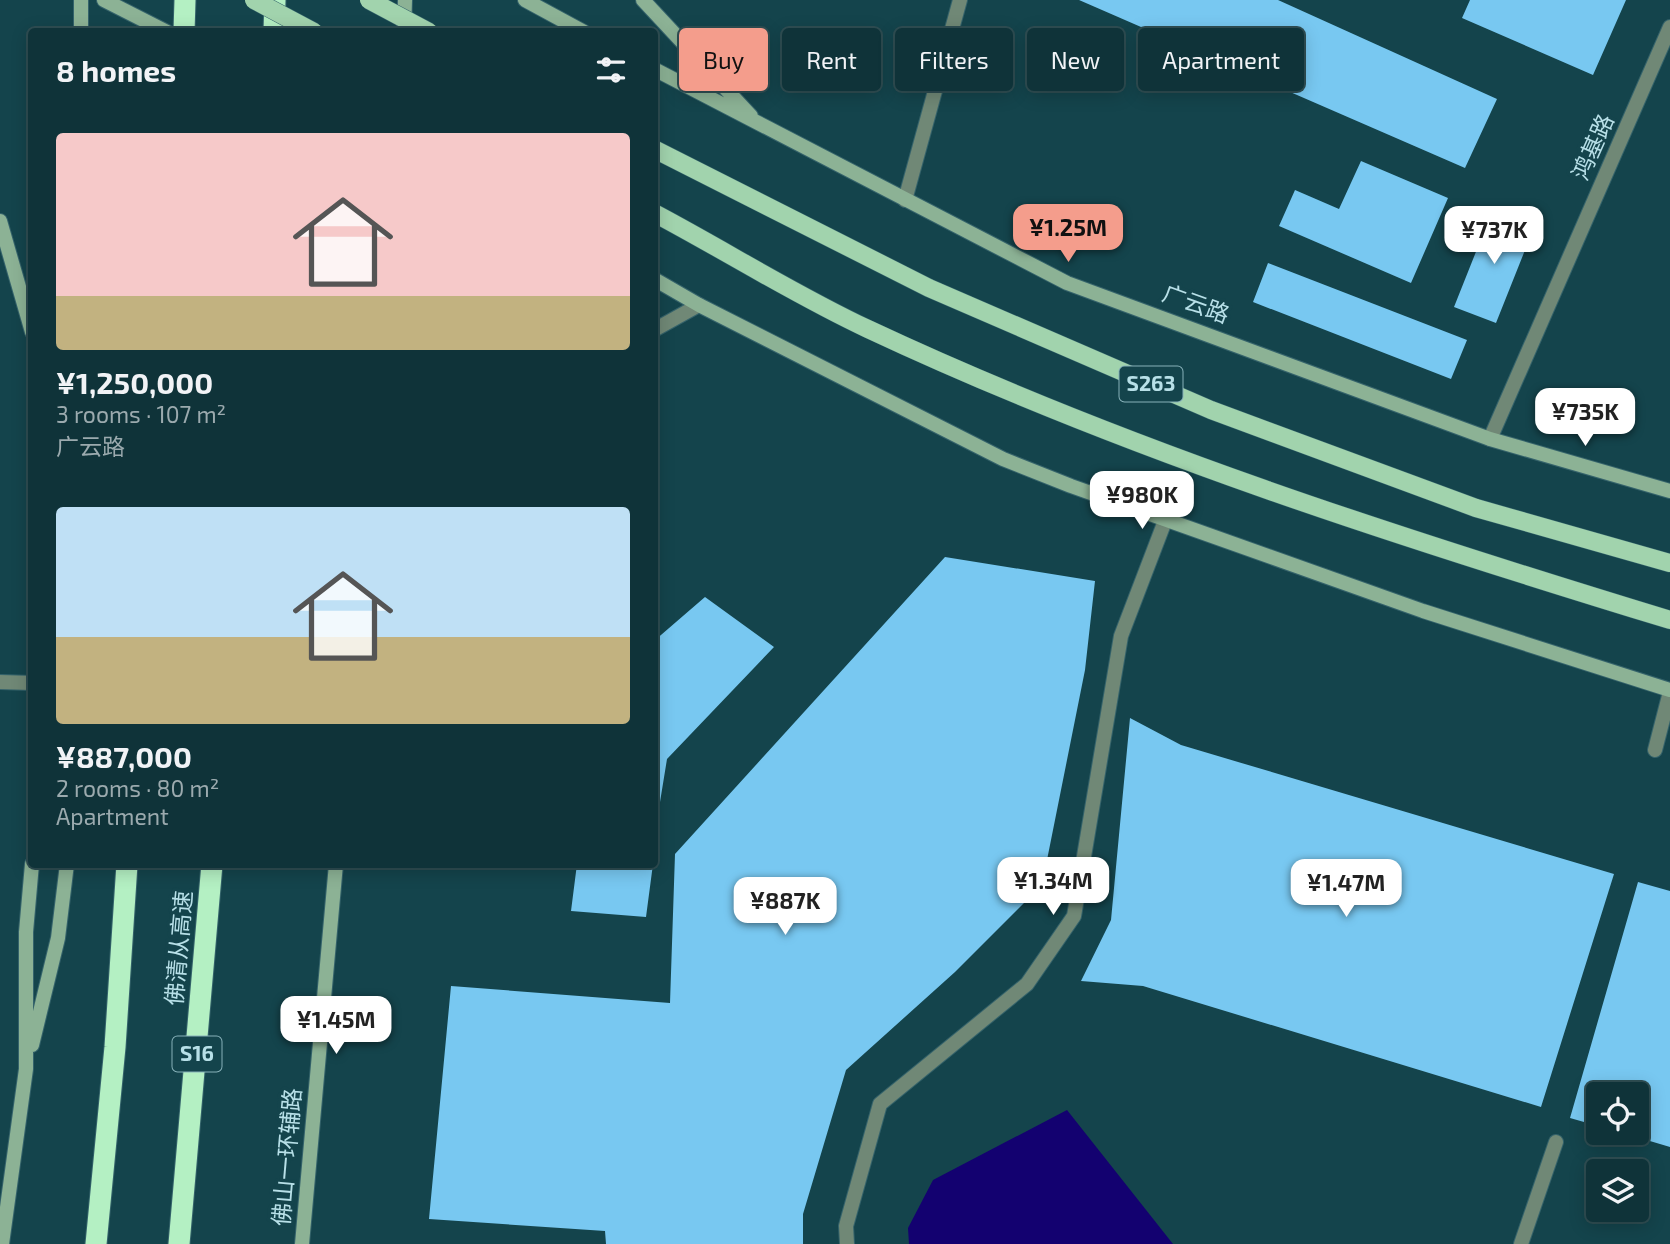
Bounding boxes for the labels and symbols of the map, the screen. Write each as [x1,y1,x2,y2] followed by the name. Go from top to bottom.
[1565,109,1619,184] street label: 鸿基路
[1011,204,1125,264] pin: ¥1.25M
[1445,206,1543,266] pin: ¥737K
[1159,278,1234,328] street label: 广云路
[1120,366,1182,402] road number: S263
[1536,388,1634,448] pin: ¥735K
[1093,472,1191,531] pin: ¥980K
[996,858,1110,917] pin: ¥1.34M
[1289,860,1403,919] pin: ¥1.47M
[736,878,834,937] pin: ¥887K
[159,889,197,1006] street label: 佛清从高速
[279,996,393,1056] pin: ¥1.45M
[172,1036,222,1072] road number: S16
[266,1087,306,1227] street label: 佛山一环辅路

